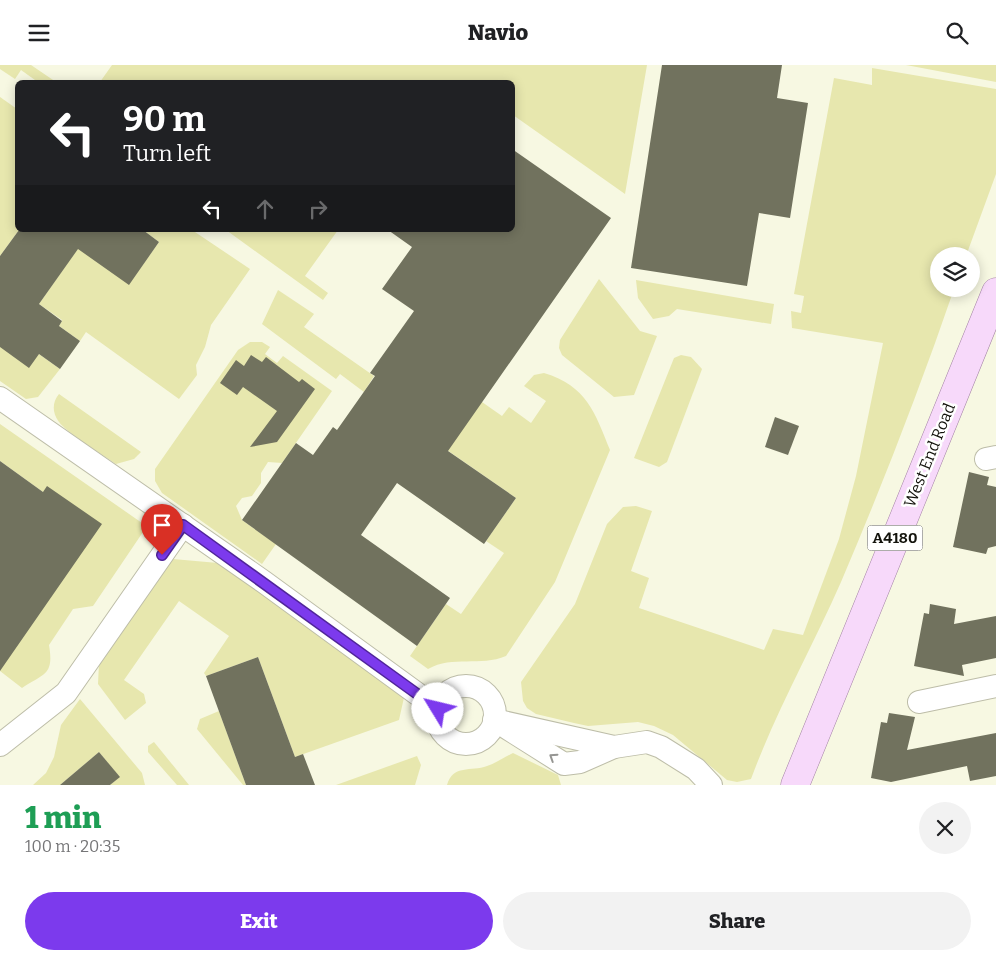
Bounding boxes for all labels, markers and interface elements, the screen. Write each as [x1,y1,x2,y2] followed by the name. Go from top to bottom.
[25,19,53,47] icon: menu
[468,19,528,46] text: Navio
[943,19,971,47] icon: search
[123,98,206,140] text: 90 m
[40,100,105,165] icon: left
[123,140,211,167] text: Turn left
[198,195,226,223] icon: left
[251,195,279,223] icon: ahead
[304,195,332,223] icon: right
[930,247,980,297] map controls
[930,247,980,297] button: layers
[900,400,959,510] street label: West End Road
[141,504,183,555] pin
[148,511,176,539] icon: arrive
[868,525,922,551] road number: A4180
[411,682,463,734] position arrow
[550,754,559,764] one-way arrow
[25,800,101,836] text: 1 min
[919,802,971,854] button: close
[25,837,120,856] text: 100 m · 20:35
[25,892,493,950] button: Exit
[503,892,971,950] button: Share

